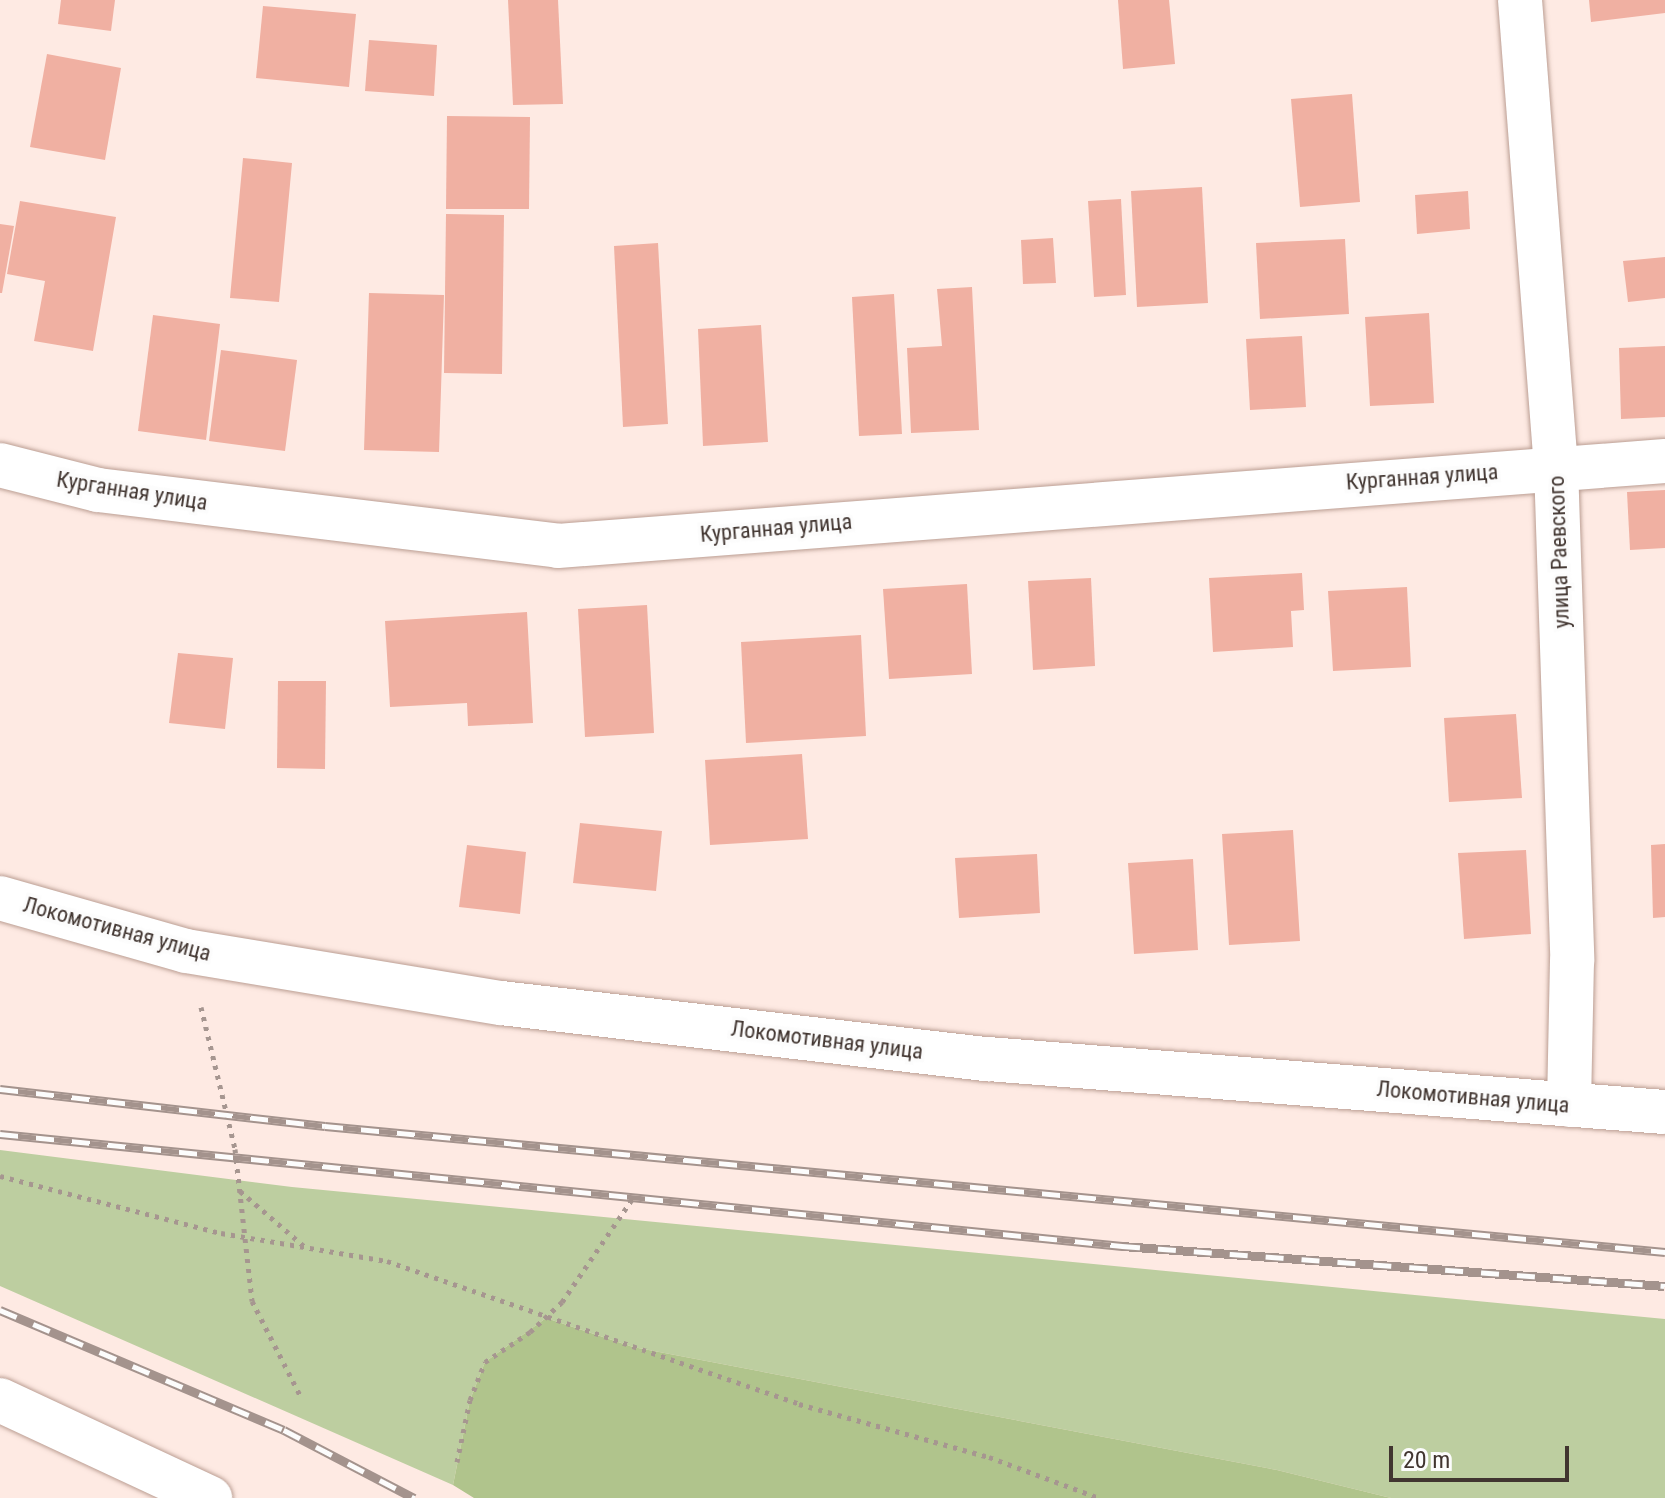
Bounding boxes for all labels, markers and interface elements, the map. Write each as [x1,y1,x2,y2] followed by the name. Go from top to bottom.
[1345,459,1499,495] street label: Курганная улица
[55,466,209,516] street label: Курганная улица
[1543,475,1575,629] street label: улица Раевского
[699,508,853,548] street label: Курганная улица
[20,891,214,967] street label: Локомотивная улица
[729,1015,925,1065] street label: Локомотивная улица
[1376,1075,1570,1119] street label: Локомотивная улица
[1393,1430,1573,1480] scale bar
[1403,1446,1450,1474] text: 20 m

